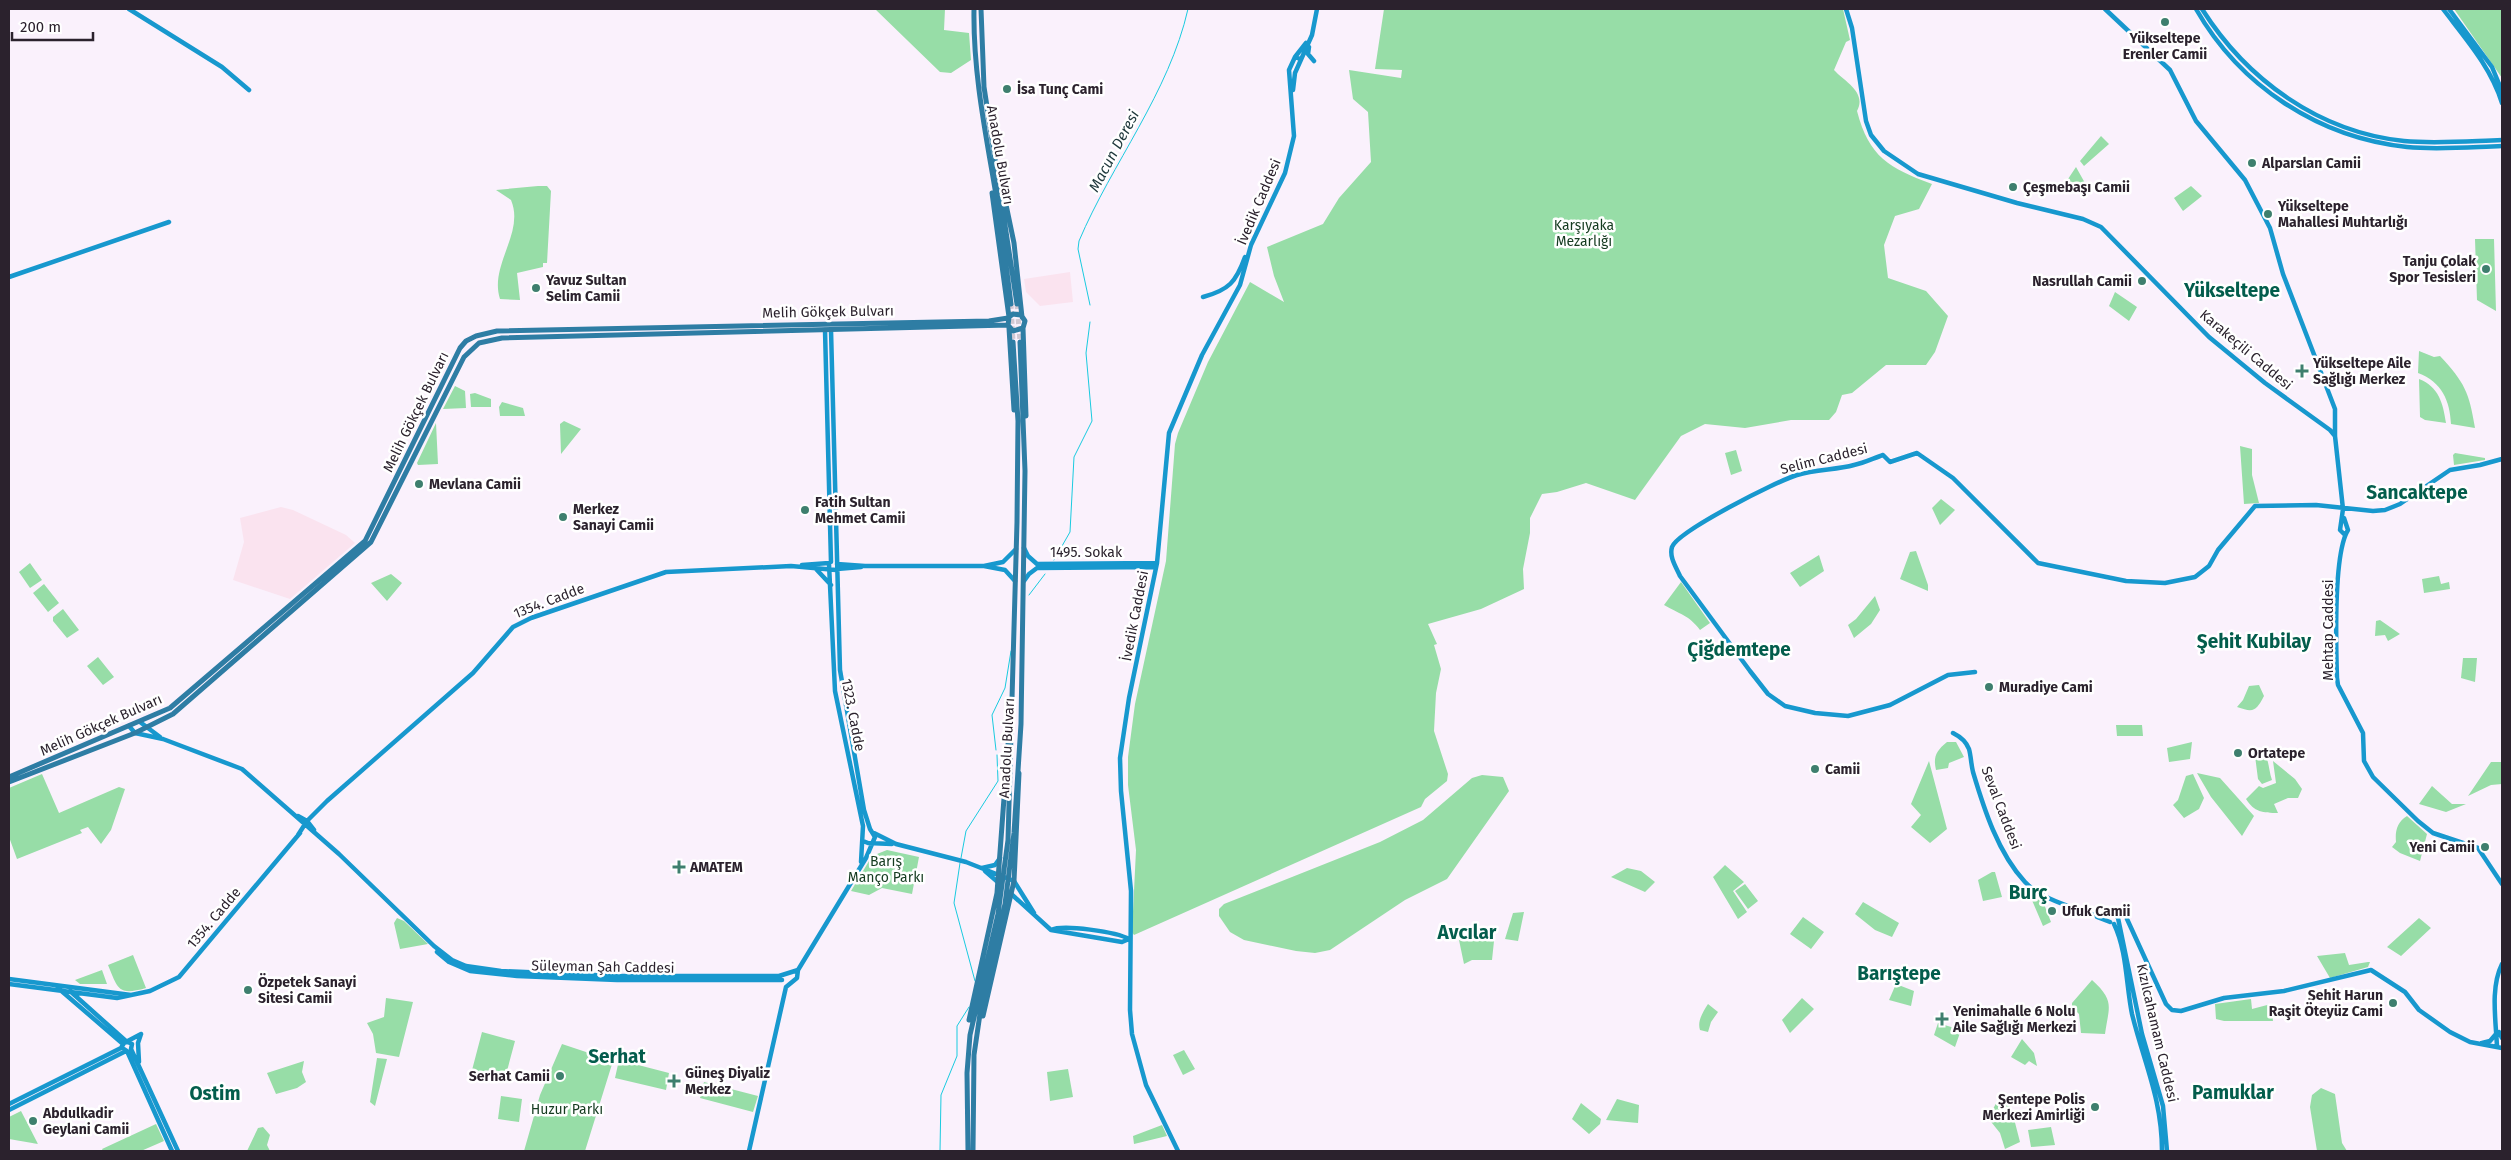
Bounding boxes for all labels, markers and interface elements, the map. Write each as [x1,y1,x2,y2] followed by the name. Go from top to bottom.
[12,10,94,42] scale bar
[2159,16,2171,28] marker: Yükseltepe Erenler Camii
[20,18,61,36] text: 200 m
[2123,30,2207,63] place label: Yükseltepe Erenler Camii
[1017,80,1103,99] place label: İsa Tunç Cami
[1001,83,1013,95] marker: İsa Tunç Cami
[983,104,1017,206] street label: Anadolu Bulvarı
[1085,107,1143,195] water label: Macun Deresi
[2261,155,2361,172] place label: Alparslan Camii
[1232,156,1285,248] street label: İvedik Caddesi
[2246,157,2258,169] marker: Alparslan Camii
[2023,179,2130,197] place label: Çeşmebaşı Camii
[2007,181,2019,193] marker: Çeşmebaşı Camii
[2277,198,2408,231] place label: Yükseltepe Mahallesi Muhtarlığı
[2262,208,2274,220] marker: Yükseltepe Mahallesi Muhtarlığı
[1554,217,1614,250] park label: Karşıyaka Mezarlığı
[2389,253,2476,286] place label: Tanju Çolak Spor Tesisleri
[2480,263,2492,275] marker: Tanju Çolak Spor Tesisleri
[545,272,627,305] place label: Yavuz Sultan Selim Camii
[2032,273,2132,290] place label: Nasrullah Camii
[2136,275,2148,287] marker: Nasrullah Camii
[2183,279,2280,302] district label: Yükseltepe
[530,282,542,294] marker: Yavuz Sultan Selim Camii
[762,302,894,322] street label: Melih Gökçek Bulvarı
[2196,306,2296,394] street label: Karakeçili Caddesi
[379,349,453,475] street label: Melih Gökçek Bulvarı
[2312,355,2411,388] place label: Yükseltepe Aile Sağlığı Merkez
[2295,364,2309,378] marker: Yükseltepe Aile Sağlığı Merkez
[1779,440,1869,478] street label: Selim Caddesi
[429,476,521,493] place label: Mevlana Camii
[413,478,425,490] marker: Mevlana Camii
[2366,481,2468,504] district label: Sancaktepe
[815,494,905,527] place label: Fatih Sultan Mehmet Camii
[573,501,654,534] place label: Merkez Sanayi Camii
[799,504,811,516] marker: Fatih Sultan Mehmet Camii
[557,511,569,523] marker: Merkez Sanayi Camii
[1050,544,1123,561] street label: 1495. Sokak
[1117,569,1152,663] street label: İvedik Caddesi
[2320,579,2337,681] street label: Mehtap Caddesi
[511,580,587,622] street label: 1354. Cadde
[2197,630,2311,654] district label: Şehit Kubilay
[1687,638,1791,662] district label: Çiğdemtepe
[838,677,868,753] street label: 1323. Cadde
[1999,679,2093,696] place label: Muradiye Cami
[1983,681,1995,693] marker: Muradiye Cami
[37,690,165,760] street label: Melih Gökçek Bulvarı
[996,697,1018,799] street label: Anadolu Bulvarı
[2248,745,2305,762] place label: Ortatepe
[2232,747,2244,759] marker: Ortatepe
[1825,761,1860,778] place label: Camii
[1809,763,1821,775] marker: Camii
[1977,764,2025,852] street label: Seval Caddesi
[2408,839,2475,856] place label: Yeni Camii
[2479,841,2491,853] marker: Yeni Camii
[848,853,924,886] park label: Barış Manço Parkı
[689,859,743,876] place label: AMATEM
[672,860,686,874] marker: AMATEM
[2009,881,2047,904] district label: Burç
[184,884,244,952] street label: 1354. Cadde
[2062,903,2131,920] place label: Ufuk Camii
[2046,905,2058,917] marker: Ufuk Camii
[1437,921,1497,944] district label: Avcılar
[531,957,675,977] street label: Süleyman Şah Caddesi
[1857,962,1941,985] district label: Barıştepe
[2133,962,2181,1104] street label: Kızılcahamam Caddesi
[258,973,356,1007] place label: Özpetek Sanayi Sitesi Camii
[242,984,254,996] marker: Özpetek Sanayi Sitesi Camii
[2269,987,2383,1021] place label: Şehit Harun Raşit Öteyüz Cami
[2387,997,2399,1009] marker: Şehit Harun Raşit Öteyüz Cami
[1952,1003,2077,1036] place label: Yenimahalle 6 Nolu Aile Sağlığı Merkezi
[1935,1012,1949,1026] marker: Yenimahalle 6 Nolu Aile Sağlığı Merkezi
[588,1045,647,1068] district label: Serhat
[685,1065,771,1098] place label: Güneş Diyaliz Merkez
[469,1068,550,1085] place label: Serhat Camii
[554,1070,566,1082] marker: Serhat Camii
[667,1074,681,1088] marker: Güneş Diyaliz Merkez
[2192,1081,2274,1104] district label: Pamuklar
[189,1082,241,1105] district label: Ostim
[1982,1091,2085,1124] place label: Şentepe Polis Merkezi Amirliği
[531,1101,603,1118] park label: Huzur Parkı
[2089,1101,2101,1113] marker: Şentepe Polis Merkezi Amirliği
[42,1105,129,1138] place label: Abdulkadir Geylani Camii
[27,1115,39,1127] marker: Abdulkadir Geylani Camii

